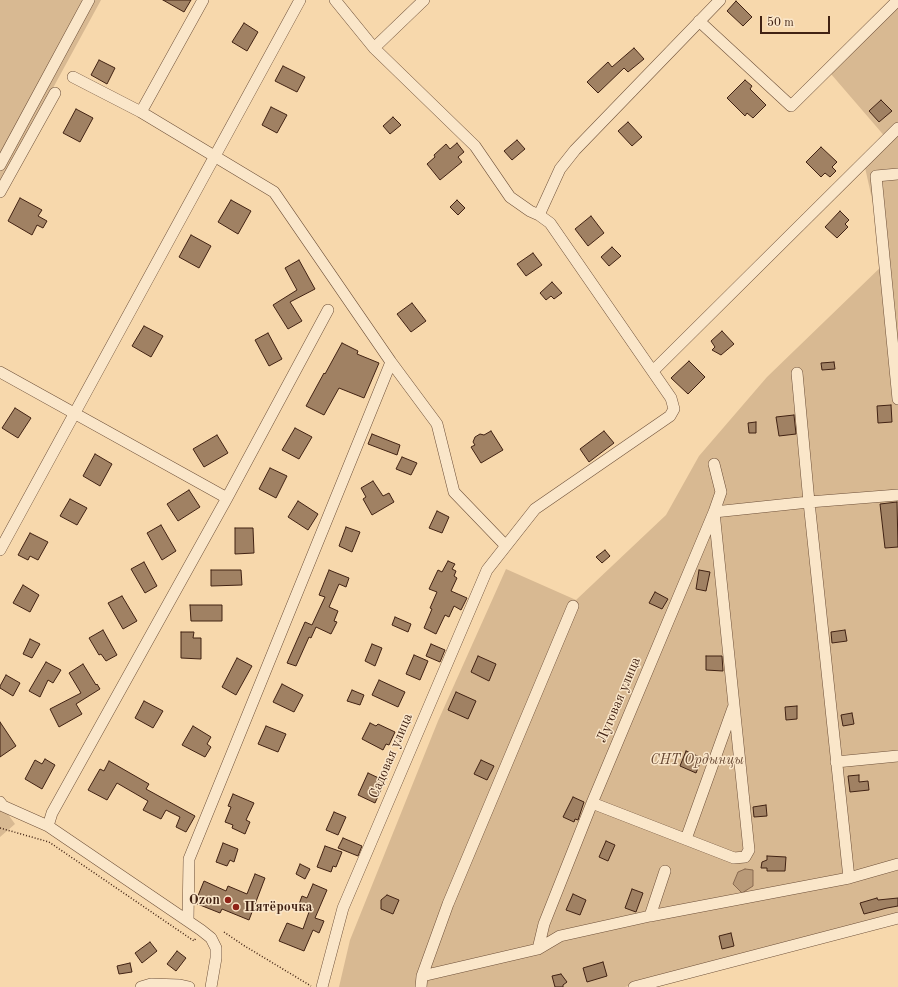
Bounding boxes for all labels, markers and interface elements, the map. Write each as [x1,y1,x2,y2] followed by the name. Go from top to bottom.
[762,8,832,34] scale bar
[767,17,794,29] text: 50 m
[593,655,645,745] street label: Луговая улица
[366,711,416,801] street label: Садовая улица
[650,752,744,768] park label: СНТ Ордынцы
[189,892,220,908] place label: Ozon
[223,895,233,905] marker: Ozon
[244,899,313,915] place label: Пятёрочка
[231,902,241,912] marker: Пятёрочка

